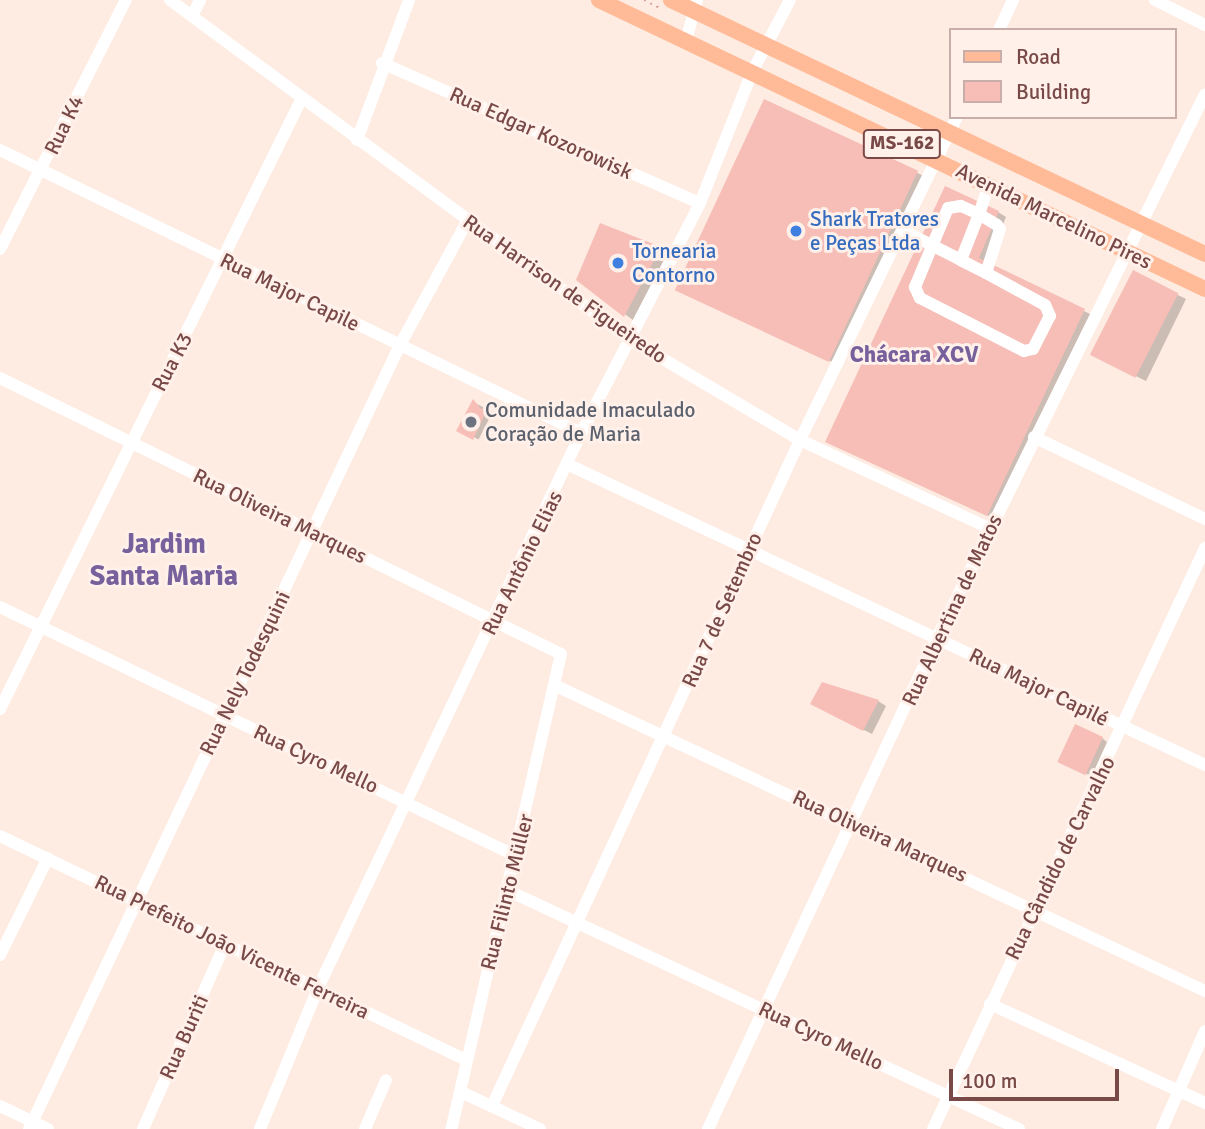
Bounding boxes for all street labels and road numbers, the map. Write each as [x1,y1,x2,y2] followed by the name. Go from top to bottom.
[446,81,636,185] street label: Rua Edgar Kozorowisk
[39,91,89,159] street label: Rua K4
[862,128,942,160] road number: MS-162
[952,158,1156,274] street label: Avenida Marcelino Pires
[458,209,672,369] street label: Rua Harrison de Figueiredo
[216,247,364,337] street label: Rua Major Capile
[146,328,198,396] street label: Rua K3
[189,463,371,569] street label: Rua Oliveira Marques
[476,487,568,639] street label: Rua Antônio Elias
[897,510,1007,710] street label: Rua Albertina de Matos
[677,529,767,691] street label: Rua 7 de Setembro
[194,587,296,759] street label: Rua Nely Todesquini
[965,642,1113,732] street label: Rua Major Capilé
[250,719,382,799] street label: Rua Cyro Mello
[1000,752,1120,964] street label: Rua Cândido de Carvalho
[789,784,971,888] street label: Rua Oliveira Marques
[475,811,539,973] street label: Rua Filinto Müller
[91,869,373,1025] street label: Rua Prefeito João Vicente Ferreira
[154,991,214,1083] street label: Rua Buriti
[755,996,887,1076] street label: Rua Cyro Mello

